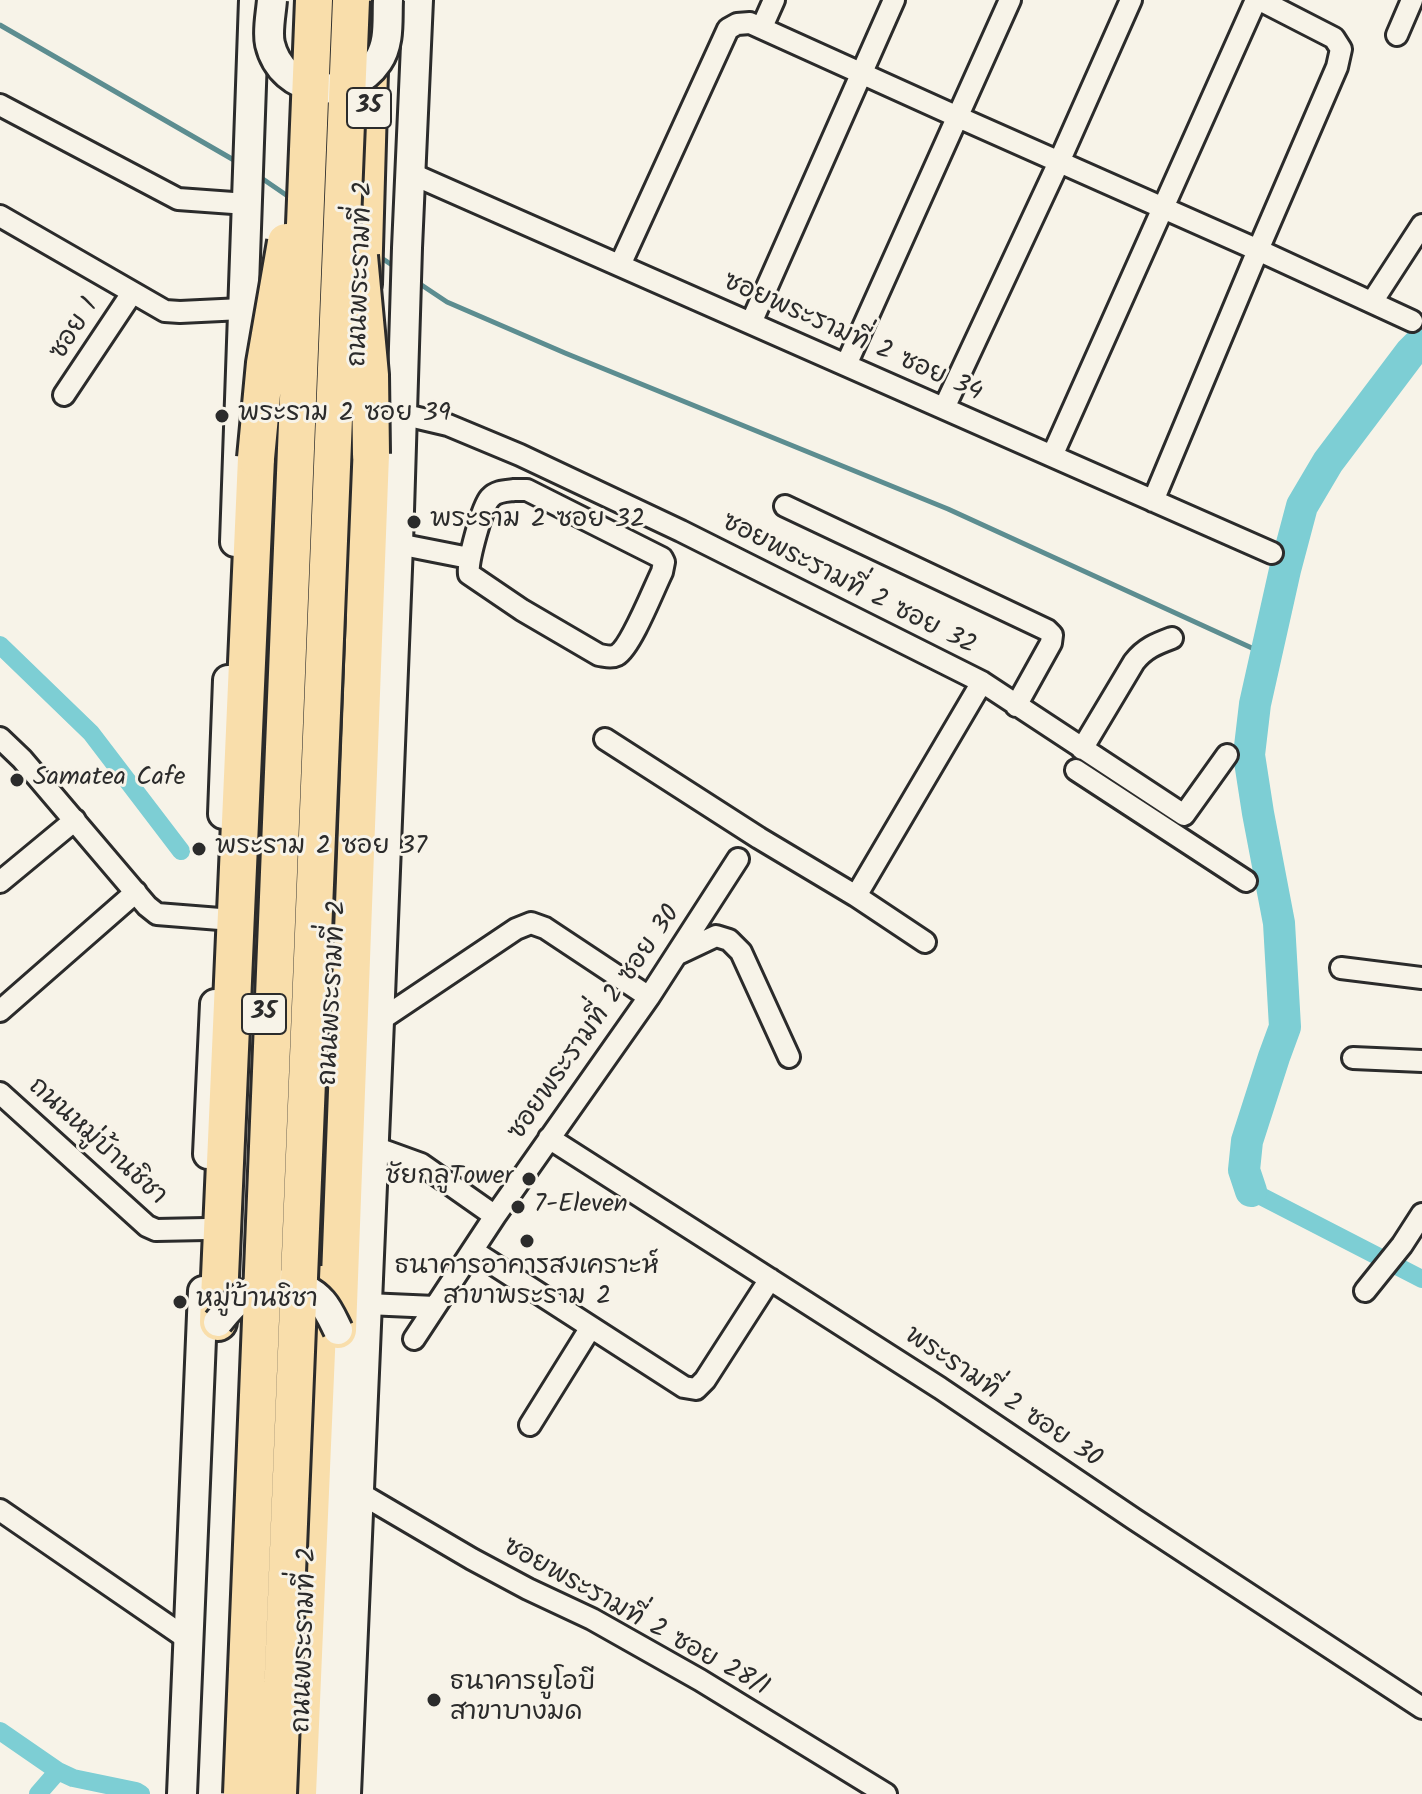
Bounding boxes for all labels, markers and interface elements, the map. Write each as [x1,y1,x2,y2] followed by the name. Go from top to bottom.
[347,88,391,128] road number: 35
[344,181,382,367] street label: ถนนพระรามที่ 2
[718,268,986,410] street label: ซอยพระรามที่ 2 ซอย 34
[45,293,107,367] street label: ซอย 1
[238,400,451,432] place label: พระราม 2 ซอย 39
[213,407,231,425] marker: พระราม 2 ซอย 39
[430,506,645,538] place label: พระราม 2 ซอย 32
[716,508,980,664] street label: ซอยพระรามที่ 2 ซอย 32
[405,513,423,531] marker: พระราม 2 ซอย 32
[33,764,186,796] place label: Samatea Cafe
[8,771,26,789] marker: Samatea Cafe
[215,833,427,865] place label: พระราม 2 ซอย 37
[190,840,208,858] marker: พระราม 2 ซอย 37
[315,899,355,1087] street label: ถนนพระรามที่ 2
[503,901,689,1147] street label: ซอยพระรามที่ 2 ซอย 30
[242,994,286,1034] road number: 35
[20,1073,172,1213] street label: ถนนหมู่บ้านชิชา
[385,1163,513,1195] place label: ชัยกลูTower
[520,1170,538,1188] marker: ชัยกลูTower
[534,1191,628,1223] place label: 7-Eleven
[509,1198,527,1216] marker: 7-Eleven
[518,1232,536,1250] marker: ธนาคารอาคารสงเคราะห์ สาขาพระราม 2
[395,1253,659,1314] place label: ธนาคารอาคารสงเคราะห์ สาขาพระราม 2
[196,1286,318,1318] place label: หมู่บ้านชิชา
[171,1293,189,1311] marker: หมู่บ้านชิชา
[898,1321,1106,1477] street label: พระรามที่ 2 ซอย 30
[496,1533,774,1705] street label: ซอยพระรามที่ 2 ซอย 28/1
[288,1547,326,1733] street label: ถนนพระรามที่ 2
[450,1669,595,1730] place label: ธนาคารยูโอบี สาขาบางมด
[425,1691,443,1709] marker: ธนาคารยูโอบี สาขาบางมด

